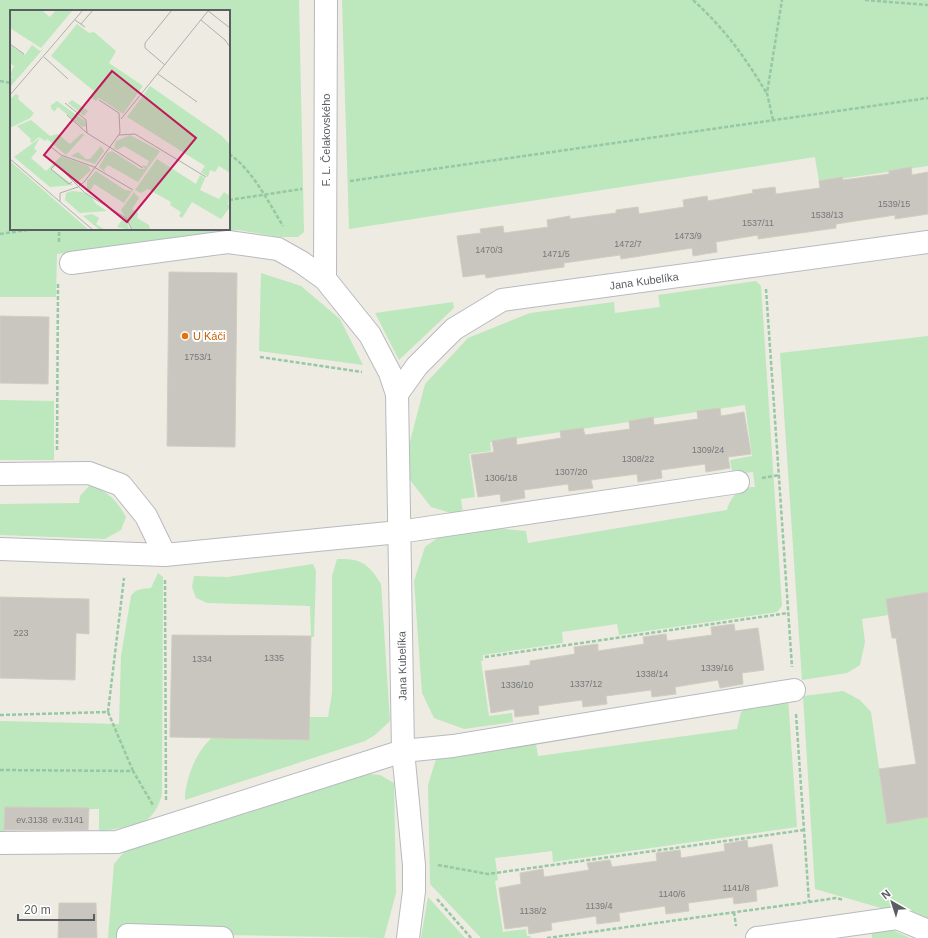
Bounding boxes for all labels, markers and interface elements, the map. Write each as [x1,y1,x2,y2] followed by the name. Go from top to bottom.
[10,10,230,230] inset map
[320,94,332,186] street label: F. L. Čelakovského
[878,199,910,209] house number: 1539/15
[811,210,843,220] house number: 1538/13
[742,218,774,228] house number: 1537/11
[674,231,702,241] house number: 1473/9
[614,239,642,249] house number: 1472/7
[475,245,503,255] house number: 1470/3
[542,249,570,259] house number: 1471/5
[609,270,680,292] street label: Jana Kubelíka
[193,330,225,342] place label: U Káči
[180,331,190,341] marker: U Káči
[184,352,212,362] house number: 1753/1
[692,445,724,455] house number: 1309/24
[622,454,654,464] house number: 1308/22
[555,467,587,477] house number: 1307/20
[485,473,517,483] house number: 1306/18
[13,628,29,638] house number: 223
[395,630,409,701] street label: Jana Kubelíka
[264,653,284,663] house number: 1335
[192,654,212,664] house number: 1334
[701,663,733,673] house number: 1339/16
[636,669,668,679] house number: 1338/14
[570,679,602,689] house number: 1337/12
[501,680,533,690] house number: 1336/10
[16,815,48,825] house number: ev.3138
[52,815,84,825] house number: ev.3141
[872,882,912,922] north arrow
[723,883,749,893] house number: 1141/8
[879,887,893,901] text: N
[659,889,685,899] house number: 1140/6
[18,896,94,922] scale bar
[586,901,612,911] house number: 1139/4
[24,903,51,917] text: 20 m
[520,906,546,916] house number: 1138/2

